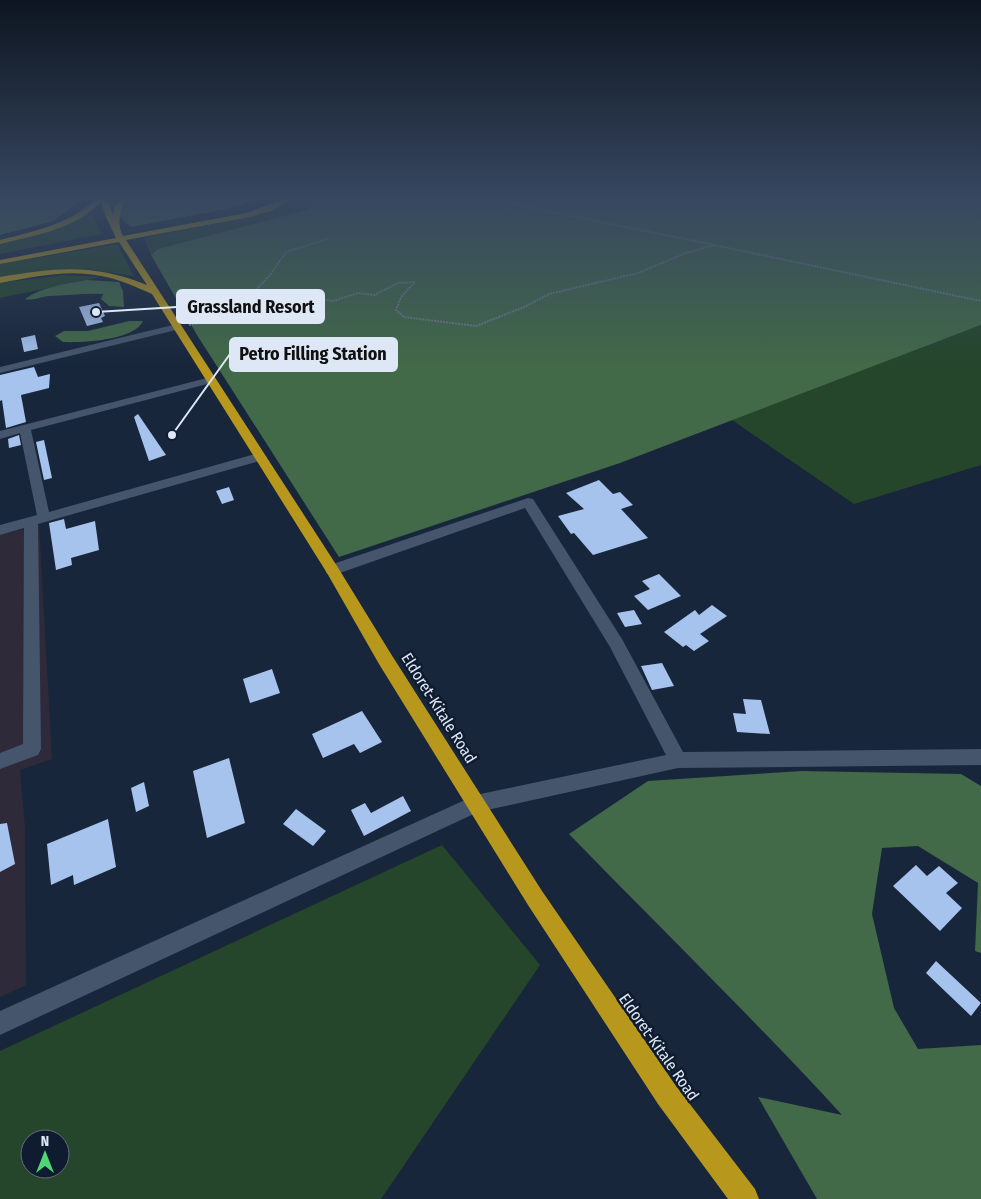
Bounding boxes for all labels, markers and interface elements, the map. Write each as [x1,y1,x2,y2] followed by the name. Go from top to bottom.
[177,290,324,323] callout: Grassland Resort
[187,296,315,318] text: Grassland Resort
[230,338,397,371] callout: Petro Filling Station
[239,343,387,365] text: Petro Filling Station
[397,649,481,767] street label: Eldoret-Kitale Road
[615,990,703,1104] street label: Eldoret-Kitale Road
[20,1129,70,1179] north arrow
[41,1133,49,1150] text: N

